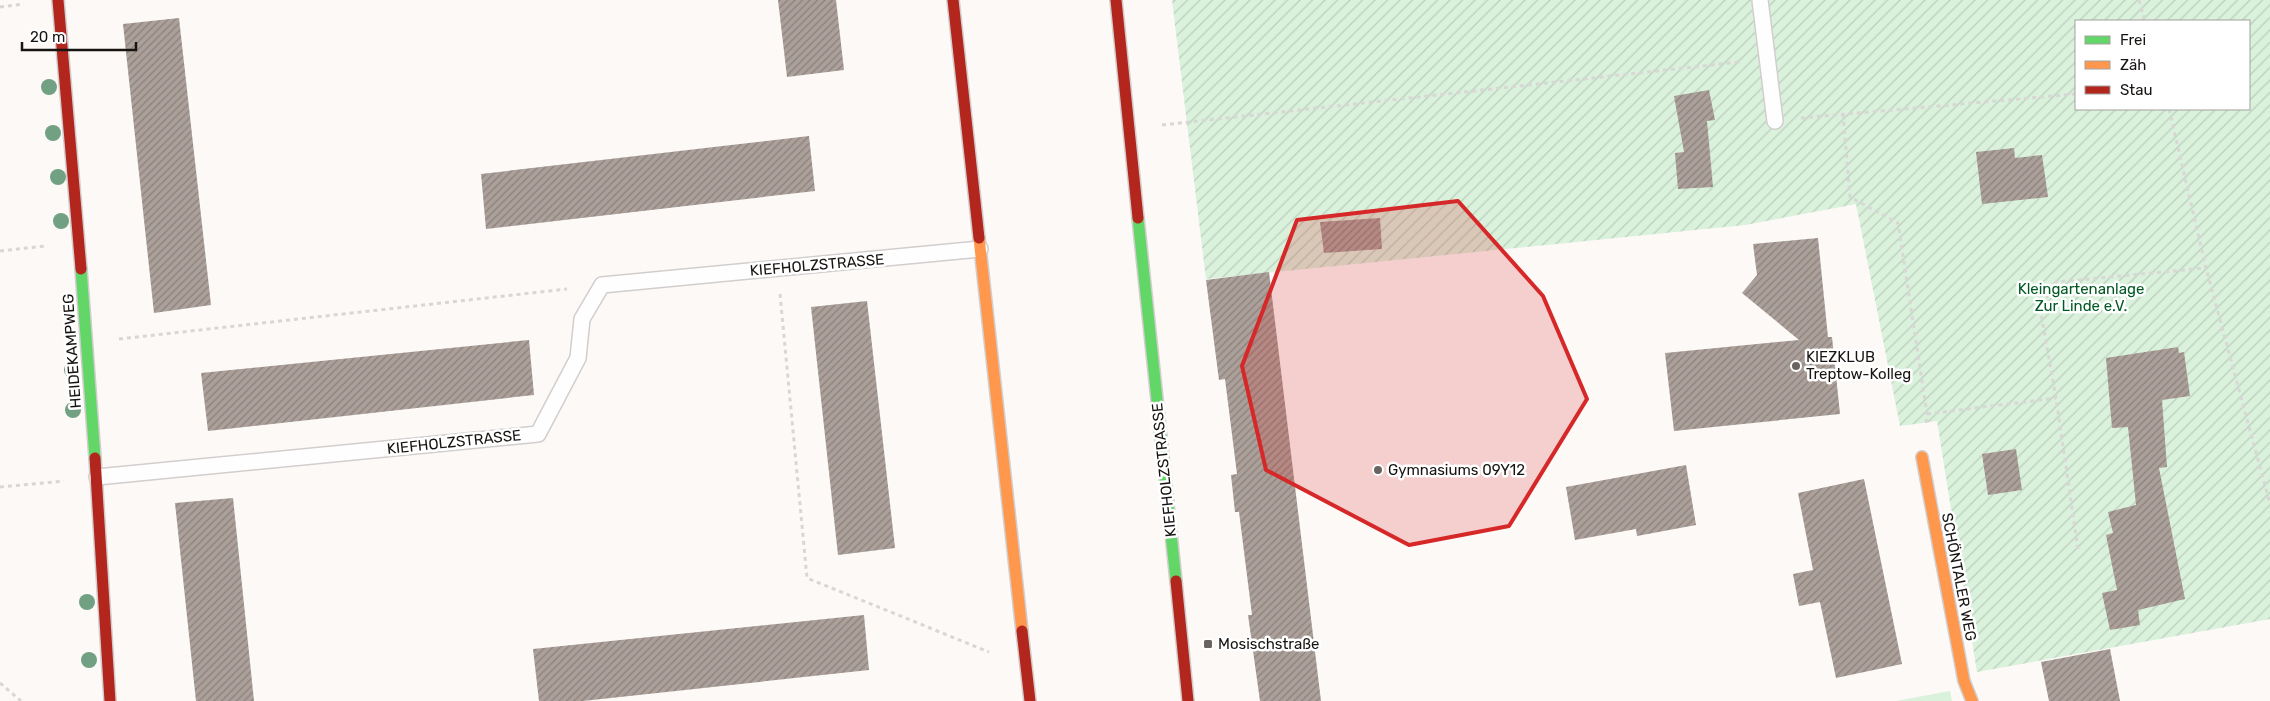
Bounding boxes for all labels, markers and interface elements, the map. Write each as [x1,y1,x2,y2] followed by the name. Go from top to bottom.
[22,20,136,52] scale bar
[2075,20,2250,110] legend
[30,28,65,46] text: 20 m
[2120,31,2146,49] text: Frei
[2120,56,2146,74] text: Zäh
[2120,81,2153,99] text: Stau
[749,250,885,280] street label: KIEFHOLZSTRASSE
[2018,280,2144,315] park label: Kleingartenanlage Zur Linde e.V.
[59,293,85,409] street label: HEIDEKAMPWEG
[1806,348,1911,383] place label: KIEZKLUB Treptow-Kolleg
[1790,360,1802,372] marker: KIEZKLUB Treptow-Kolleg
[1148,402,1180,538] street label: KIEFHOLZSTRASSE
[386,426,522,458] street label: KIEFHOLZSTRASSE
[1388,461,1525,479] place label: Gymnasiums 09Y12
[1372,464,1384,476] marker: Gymnasiums 09Y12
[1938,511,1980,643] street label: SCHÖNTALER WEG
[1218,635,1319,653] place label: Mosischstraße
[1202,638,1214,650] marker: Mosischstraße

